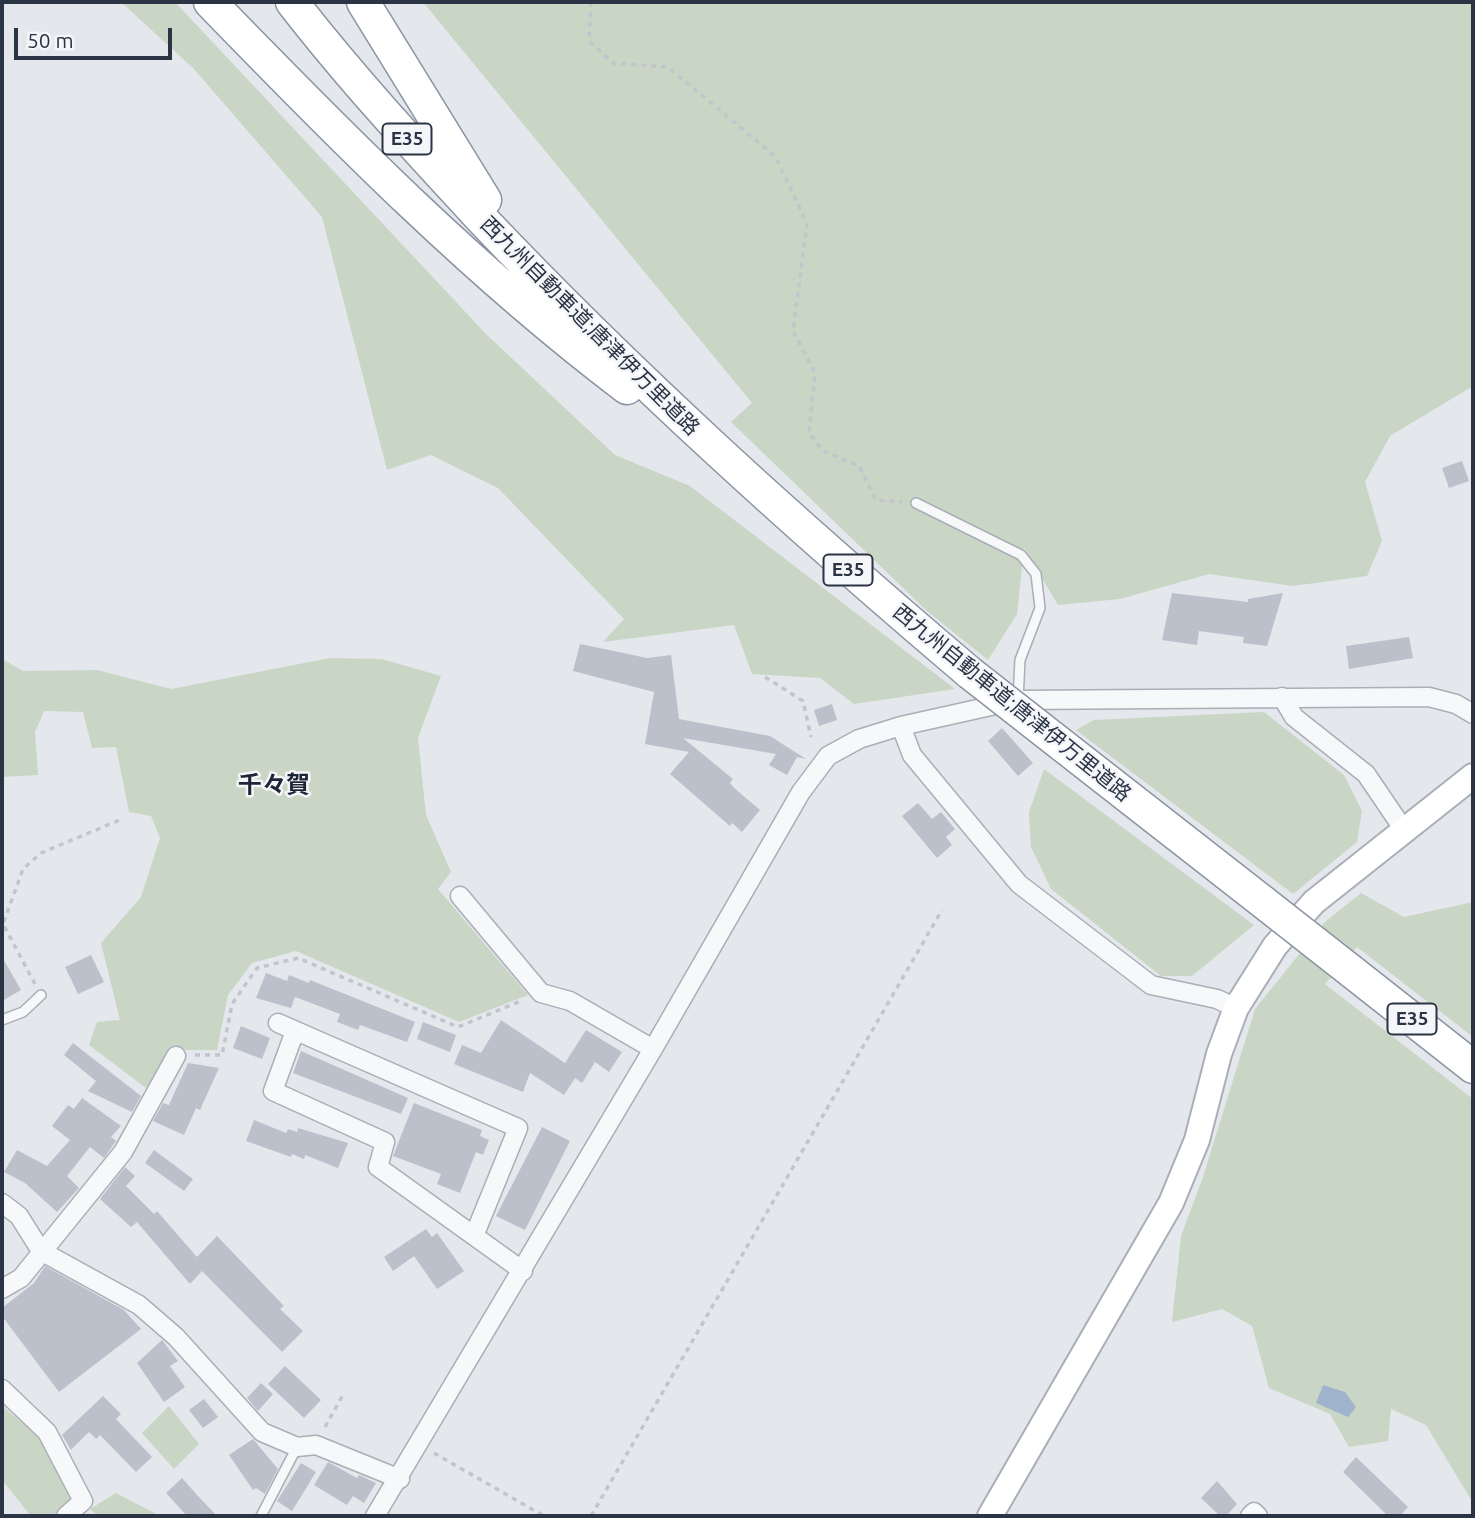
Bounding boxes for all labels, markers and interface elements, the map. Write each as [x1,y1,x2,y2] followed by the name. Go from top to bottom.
[18,14,175,58] scale bar
[27,28,74,52] text: 50 m
[382,124,432,154] road number: E35
[475,211,705,441] street label: 西九州自動車道;唐津伊万里道路
[824,554,872,586] road number: E35
[888,599,1136,807] street label: 西九州自動車道;唐津伊万里道路
[238,771,310,799] district label: 千々賀
[1388,1004,1436,1035] road number: E35

